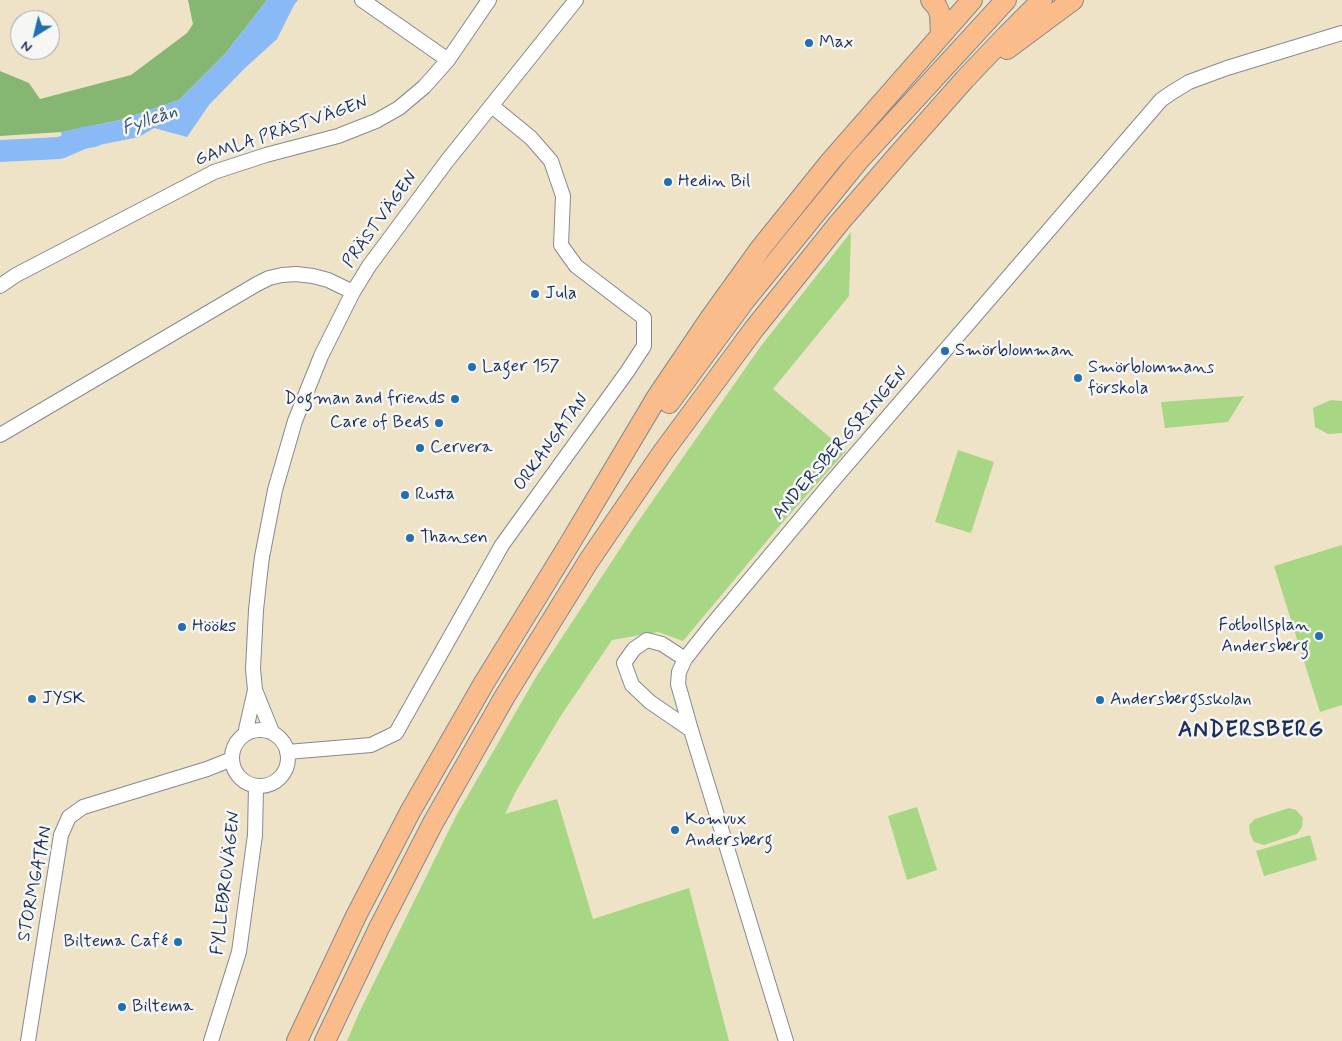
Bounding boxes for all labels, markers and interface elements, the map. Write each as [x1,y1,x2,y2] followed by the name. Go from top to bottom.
[10,10,60,60] north arrow
[819,32,853,54] place label: Max
[18,36,36,56] text: N
[803,37,815,49] marker: Max
[192,92,372,172] street label: GAMLA PRÄSTVÄGEN
[119,101,181,141] water label: Fylleån
[339,167,423,273] street label: PRÄSTVÄGEN
[678,171,750,193] place label: Hedin Bil
[662,176,674,188] marker: Hedin Bil
[545,283,577,305] place label: Jula
[529,288,541,300] marker: Jula
[955,340,1073,362] place label: Smörblomman
[939,345,951,357] marker: Smörblomman
[482,356,560,378] place label: Lager 157
[1088,357,1214,399] place label: Smörblommans förskola
[466,361,478,373] marker: Lager 157
[769,363,913,525] street label: ANDERSBERGSRINGEN
[1072,372,1084,384] marker: Smörblommans förskola
[284,388,445,410] place label: Dogman and friends
[510,390,594,496] street label: ORKANGATAN
[449,393,461,405] marker: Dogman and friends
[330,412,429,434] place label: Care of Beds
[433,417,445,429] marker: Care of Beds
[430,437,493,459] place label: Cervera
[414,442,426,454] marker: Cervera
[415,484,455,506] place label: Rusta
[399,489,411,501] marker: Rusta
[420,527,488,549] place label: Thansen
[404,532,416,544] marker: Thansen
[1219,615,1309,658] place label: Fotbollsplan Andersberg
[192,616,236,638] place label: Hööks
[176,621,188,633] marker: Hööks
[1313,630,1325,642] marker: Fotbollsplan Andersberg
[42,688,85,710] place label: JYSK
[1110,689,1252,711] place label: Andersbergsskolan
[26,693,38,705] marker: JYSK
[1094,694,1106,706] marker: Andersbergsskolan
[1174,718,1328,744] district label: ANDERSBERG
[685,809,773,852] place label: Komvux Andersberg
[207,810,247,956] street label: FYLLEBROVÄGEN
[669,824,681,836] marker: Komvux Andersberg
[14,825,58,943] street label: STORMGATAN
[64,931,168,953] place label: Biltema Café
[172,936,184,948] marker: Biltema Café
[132,996,194,1018] place label: Biltema
[116,1001,128,1013] marker: Biltema

